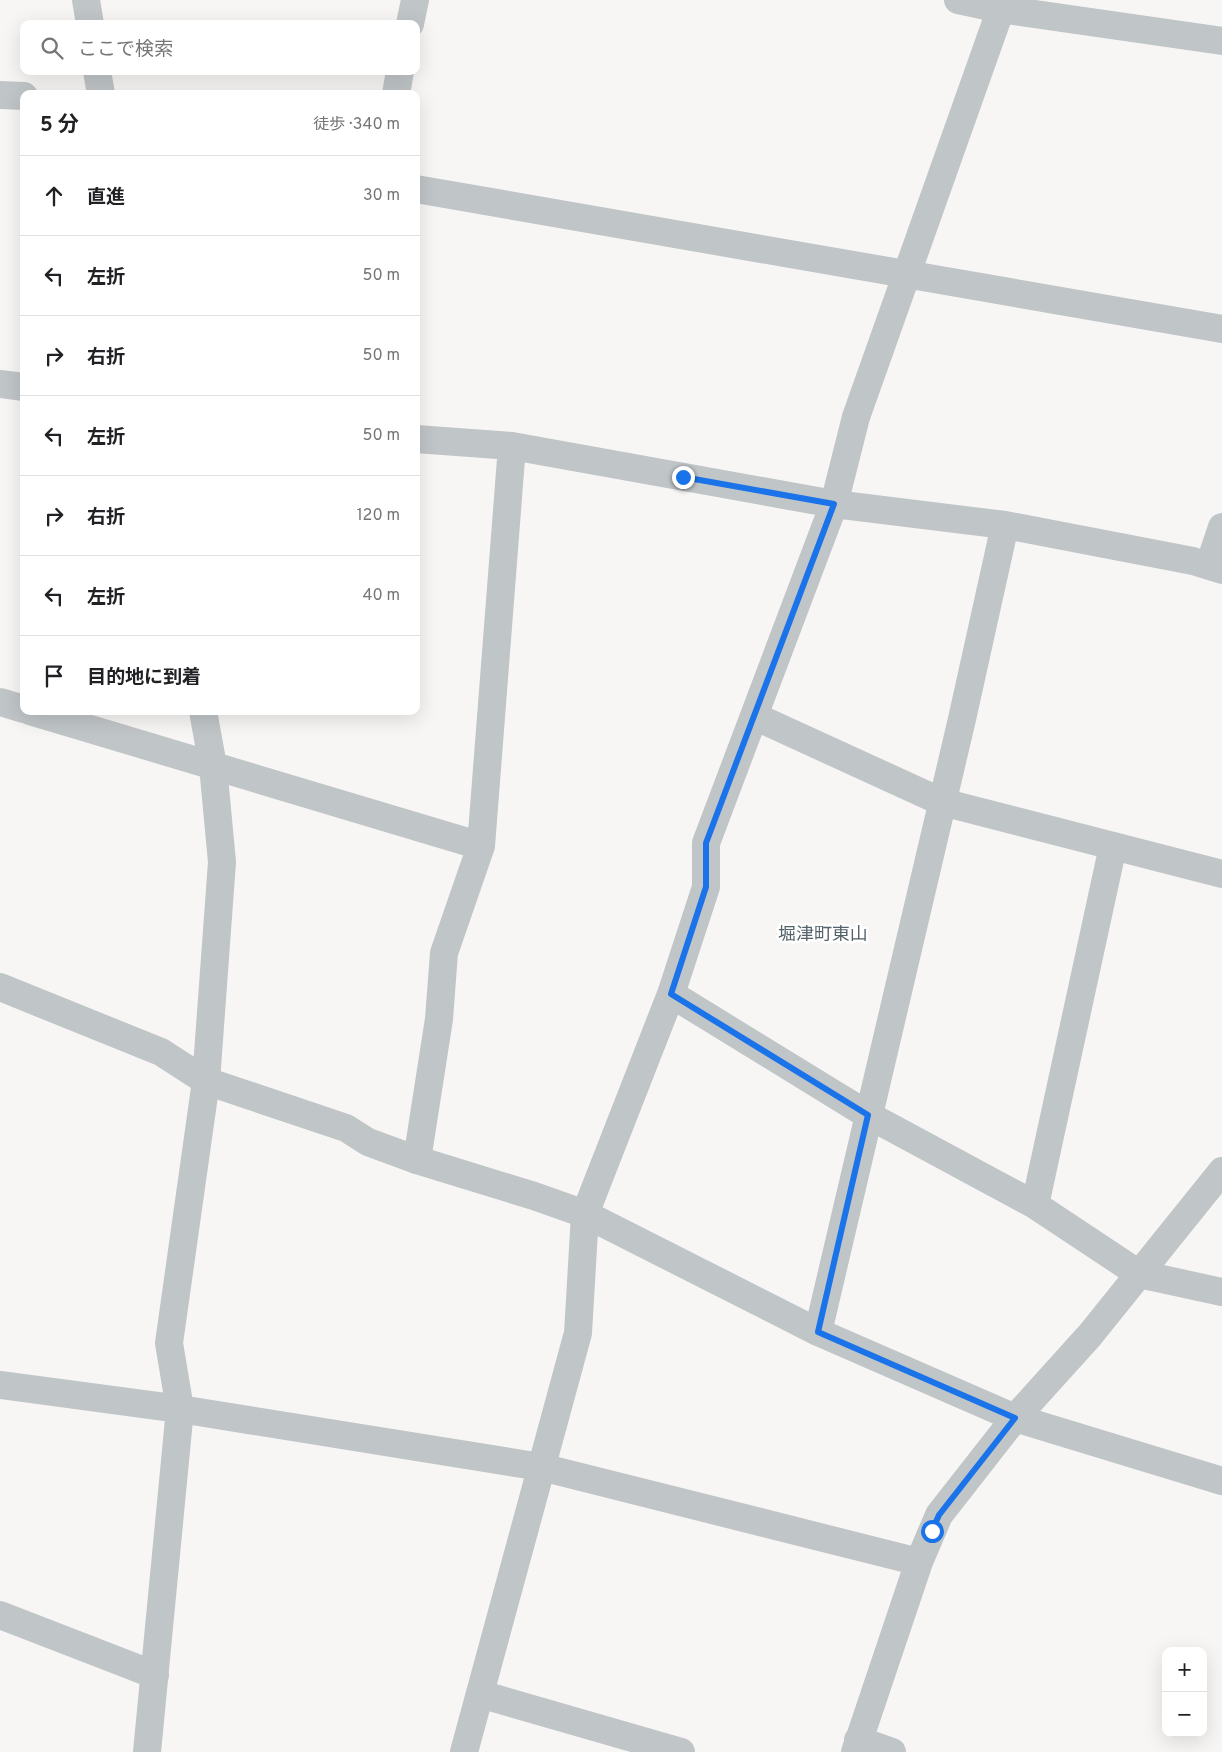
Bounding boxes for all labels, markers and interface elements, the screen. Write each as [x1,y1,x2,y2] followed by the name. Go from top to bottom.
[20,20,420,75] search box
[38,34,66,62] icon: search
[78,38,173,62] text: ここで検索
[40,112,79,139] text: 5 分
[313,115,400,135] text: 徒歩 · 340 m
[40,182,68,210] icon: ahead
[87,186,125,210] text: 直進
[363,186,400,206] text: 30 m
[40,262,68,290] icon: left
[87,266,125,290] text: 左折
[363,266,400,286] text: 50 m
[40,342,68,370] icon: right
[87,346,125,370] text: 右折
[363,346,400,366] text: 50 m
[40,422,68,450] icon: left
[87,426,125,450] text: 左折
[363,426,400,446] text: 50 m
[672,466,695,489] route end
[40,502,68,530] icon: right
[87,506,125,530] text: 右折
[357,506,400,526] text: 120 m
[40,582,68,610] icon: left
[87,586,125,610] text: 左折
[362,586,400,606] text: 40 m
[40,662,68,690] icon: arrive
[87,666,201,690] text: 目的地に到着
[778,924,868,947] district label: 堀津町東山
[921,1520,944,1543] route start
[1162,1647,1207,1737] map controls
[1162,1647,1207,1692] button: +
[1162,1692,1207,1737] button: −

